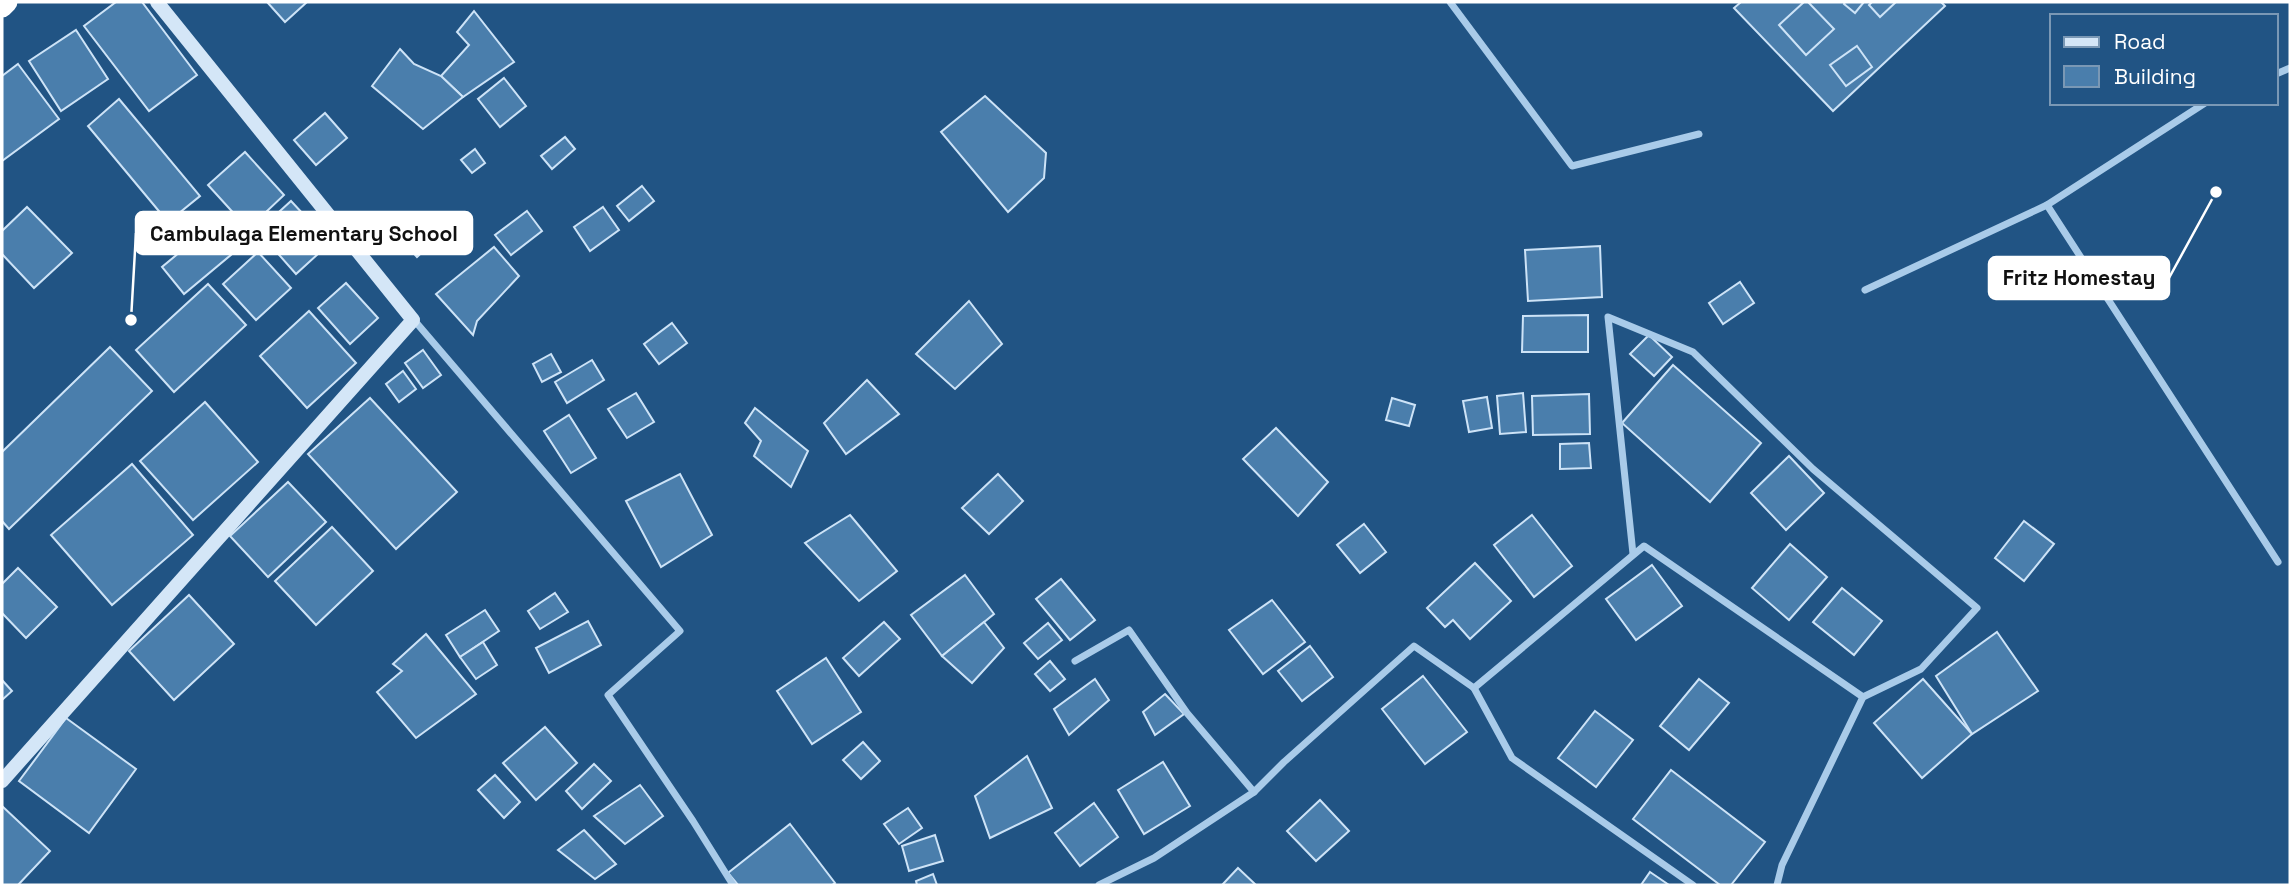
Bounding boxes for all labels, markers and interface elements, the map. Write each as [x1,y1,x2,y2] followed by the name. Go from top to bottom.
[2050,14,2278,105] legend
[2114,28,2166,55] text: Road
[2114,63,2196,90] text: Building
[136,212,472,254] callout: Cambulaga Elementary School
[150,220,458,247] text: Cambulaga Elementary School
[1989,257,2169,299] callout: Fritz Homestay
[2003,264,2155,291] text: Fritz Homestay

